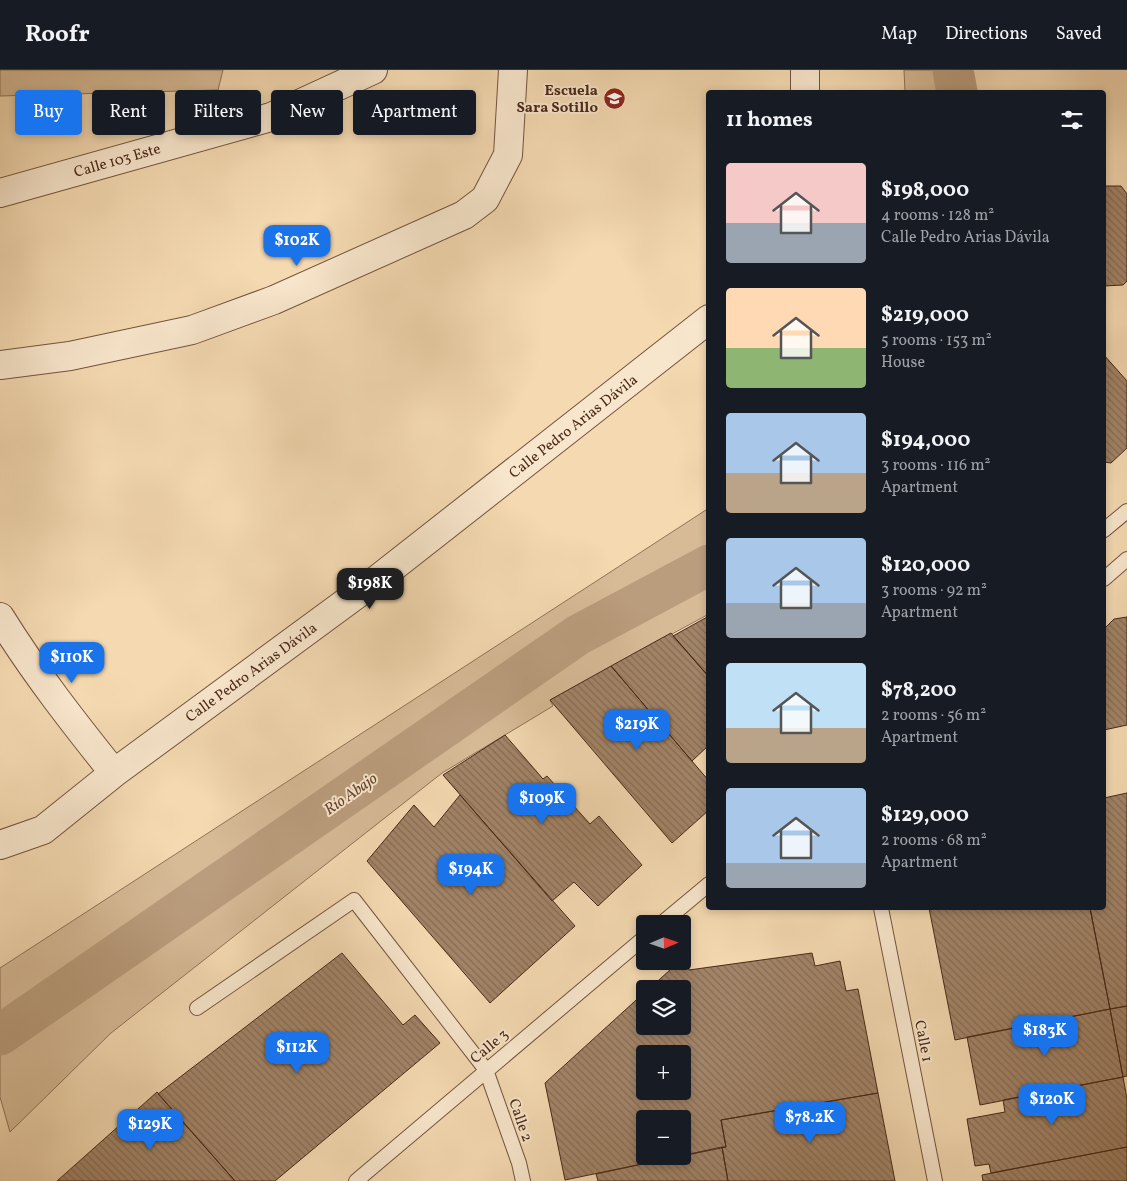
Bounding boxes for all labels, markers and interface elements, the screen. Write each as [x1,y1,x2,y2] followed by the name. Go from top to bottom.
[25,18,90,52] text: Roofr
[881,22,917,47] text: Map
[945,22,1028,47] text: Directions
[1056,22,1102,47] text: Saved
[516,81,598,119] place label: Escuela Sara Sotillo
[602,87,626,111] school or university icon: Escuela Sara Sotillo
[15,90,82,135] chip: Buy
[92,90,165,135] chip: Rent
[175,90,261,135] chip: Filters
[271,90,343,135] chip: New
[353,90,476,135] chip: Apartment
[726,106,813,135] text: 11 homes
[1058,106,1086,134] icon: filters
[72,139,163,184] street label: Calle 103 Este
[881,176,969,205] text: $198,000
[766,183,826,243] icon: home
[881,205,994,227] text: 4 rooms · 128 m²
[262,224,332,267] pin: $102K
[881,227,1050,249] text: Calle Pedro Arias Dávila
[274,230,320,252] text: $102K
[881,301,969,330] text: $219,000
[766,308,826,368] icon: home
[881,330,992,352] text: 5 rooms · 153 m²
[881,352,925,374] text: House
[505,370,643,484] street label: Calle Pedro Arias Dávila
[881,426,970,455] text: $194,000
[766,433,826,493] icon: home
[881,455,990,477] text: 3 rooms · 116 m²
[881,477,958,499] text: Apartment
[881,551,970,580] text: $120,000
[766,558,826,618] icon: home
[335,568,405,610] pin: $198K
[348,573,392,595] text: $198K
[881,580,987,602] text: 3 rooms · 92 m²
[881,602,958,624] text: Apartment
[182,618,322,728] street label: Calle Pedro Arias Dávila
[37,642,107,684] pin: $110K
[50,647,94,669] text: $110K
[881,676,957,705] text: $78,200
[766,683,826,743] icon: home
[881,705,986,727] text: 2 rooms · 56 m²
[602,708,672,751] pin: $219K
[615,714,659,736] text: $219K
[881,727,958,749] text: Apartment
[320,768,383,821] water label: Río Abajo
[507,782,577,825] pin: $109K
[519,788,565,810] text: $109K
[881,801,969,830] text: $129,000
[766,808,826,868] icon: home
[881,830,987,852] text: 2 rooms · 68 m²
[881,852,958,874] text: Apartment
[436,854,506,896] pin: $194K
[448,859,494,881] text: $194K
[636,915,691,970] north arrow
[636,915,691,1165] map controls
[636,980,691,1035] button: layers
[1010,1014,1080,1057] pin: $183K
[908,1019,937,1064] street label: Calle 1
[1023,1020,1067,1042] text: $183K
[466,1025,514,1069] street label: Calle 3
[262,1032,332,1074] pin: $112K
[276,1037,318,1059] text: $112K
[636,1045,691,1100] button: +
[1017,1084,1087,1126] pin: $120K
[1029,1089,1075,1111] text: $120K
[502,1096,537,1145] street label: Calle 2
[769,1102,851,1144] pin: $78.2K
[785,1107,835,1129] text: $78.2K
[115,1108,185,1151] pin: $129K
[636,1110,691,1165] button: −
[128,1114,172,1136] text: $129K

